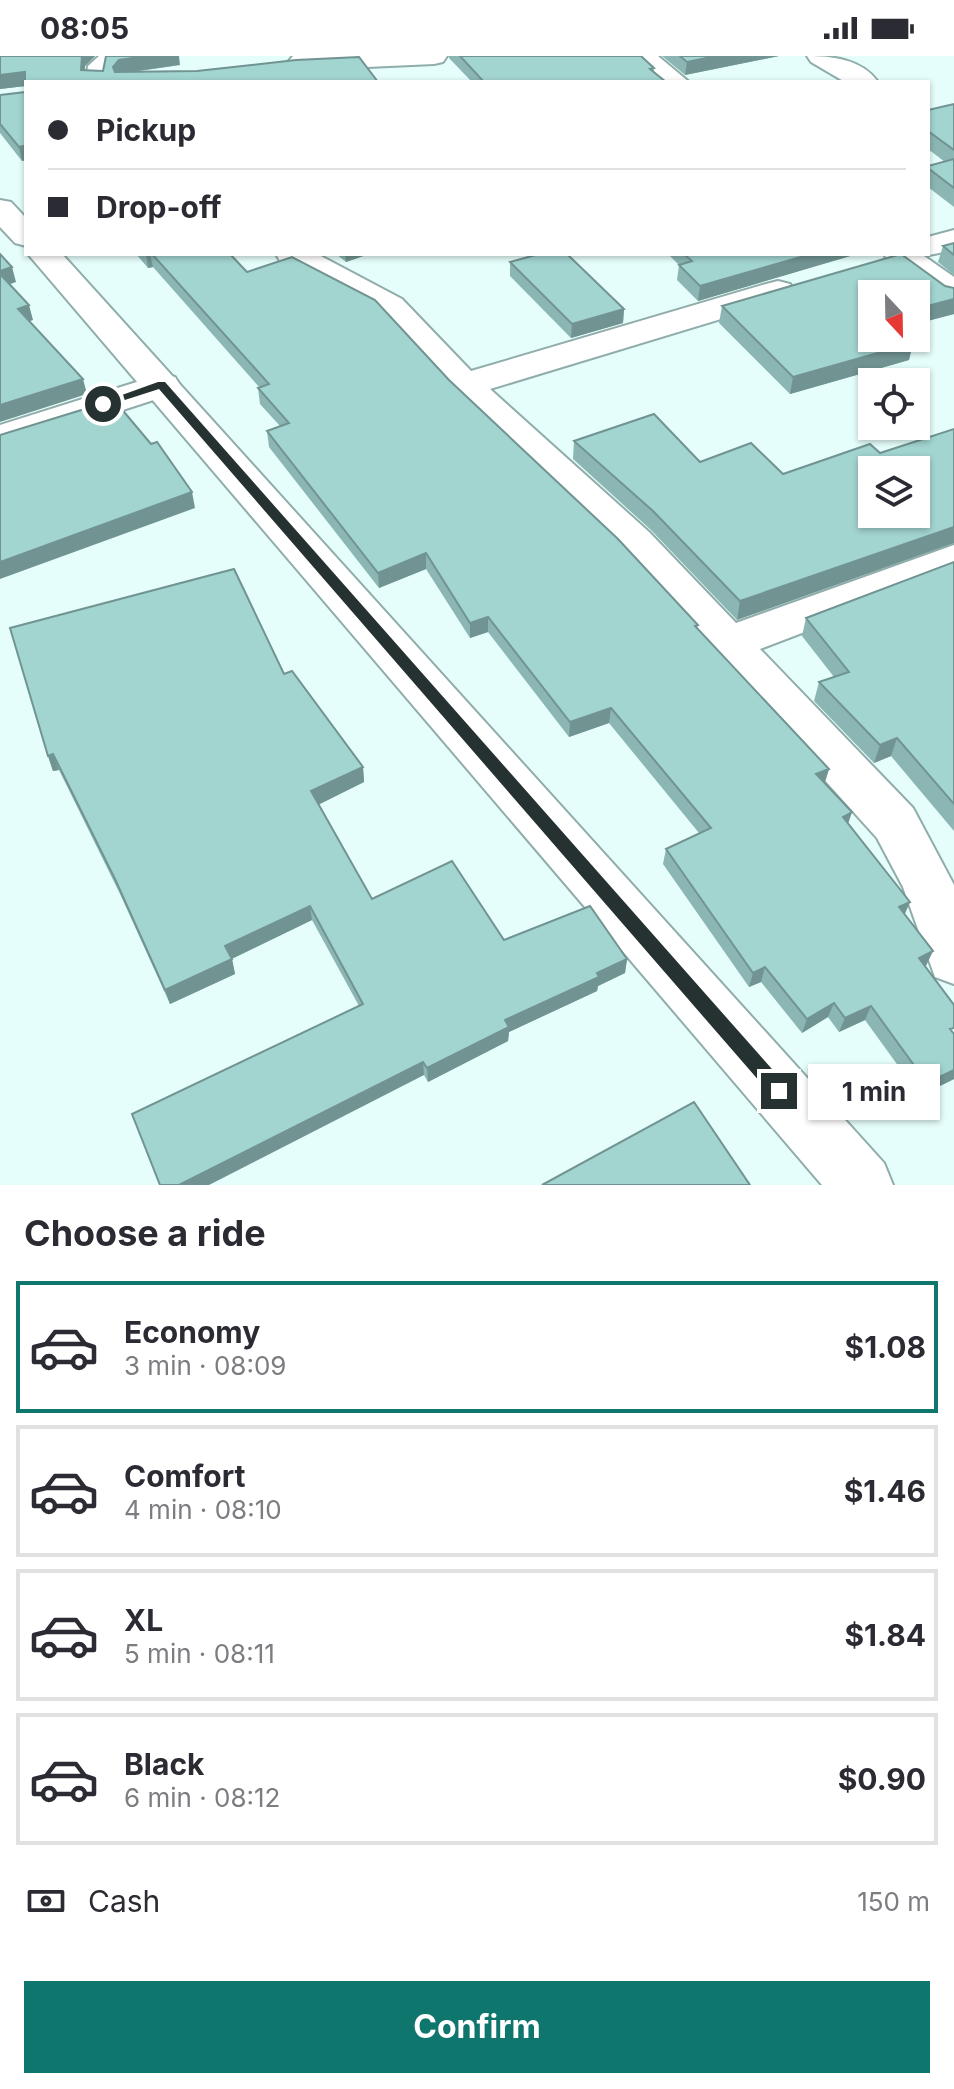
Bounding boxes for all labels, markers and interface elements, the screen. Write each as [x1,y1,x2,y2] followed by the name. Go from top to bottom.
[40,10,129,46] text: 08:05
[96,112,196,148] text: Pickup
[96,189,222,225] text: Drop-off
[858,280,930,352] north arrow
[858,280,930,528] map controls
[858,368,930,440] button: locate
[85,386,121,422] route start
[858,456,930,528] button: layers
[807,1063,939,1119] callout: 1 min
[761,1073,797,1109] route end
[842,1076,906,1107] text: 1 min
[24,1211,266,1255] text: Choose a ride
[28,1311,100,1383] icon: car
[124,1314,260,1350] text: Economy
[845,1329,926,1365] text: $1.08
[124,1350,286,1381] text: 3 min · 08:09
[28,1455,100,1527] icon: car
[124,1458,245,1494] text: Comfort
[844,1473,926,1509] text: $1.46
[124,1494,282,1525] text: 4 min · 08:10
[28,1599,100,1671] icon: car
[124,1602,163,1638] text: XL
[844,1617,926,1653] text: $1.84
[124,1638,275,1669] text: 5 min · 08:11
[28,1743,100,1815] icon: car
[124,1746,204,1782] text: Black
[838,1761,926,1797] text: $0.90
[124,1782,280,1813] text: 6 min · 08:12
[24,1879,68,1923] icon: cash
[88,1883,160,1919] text: Cash
[857,1886,930,1917] text: 150 m
[24,1981,930,2073] button: Confirm

